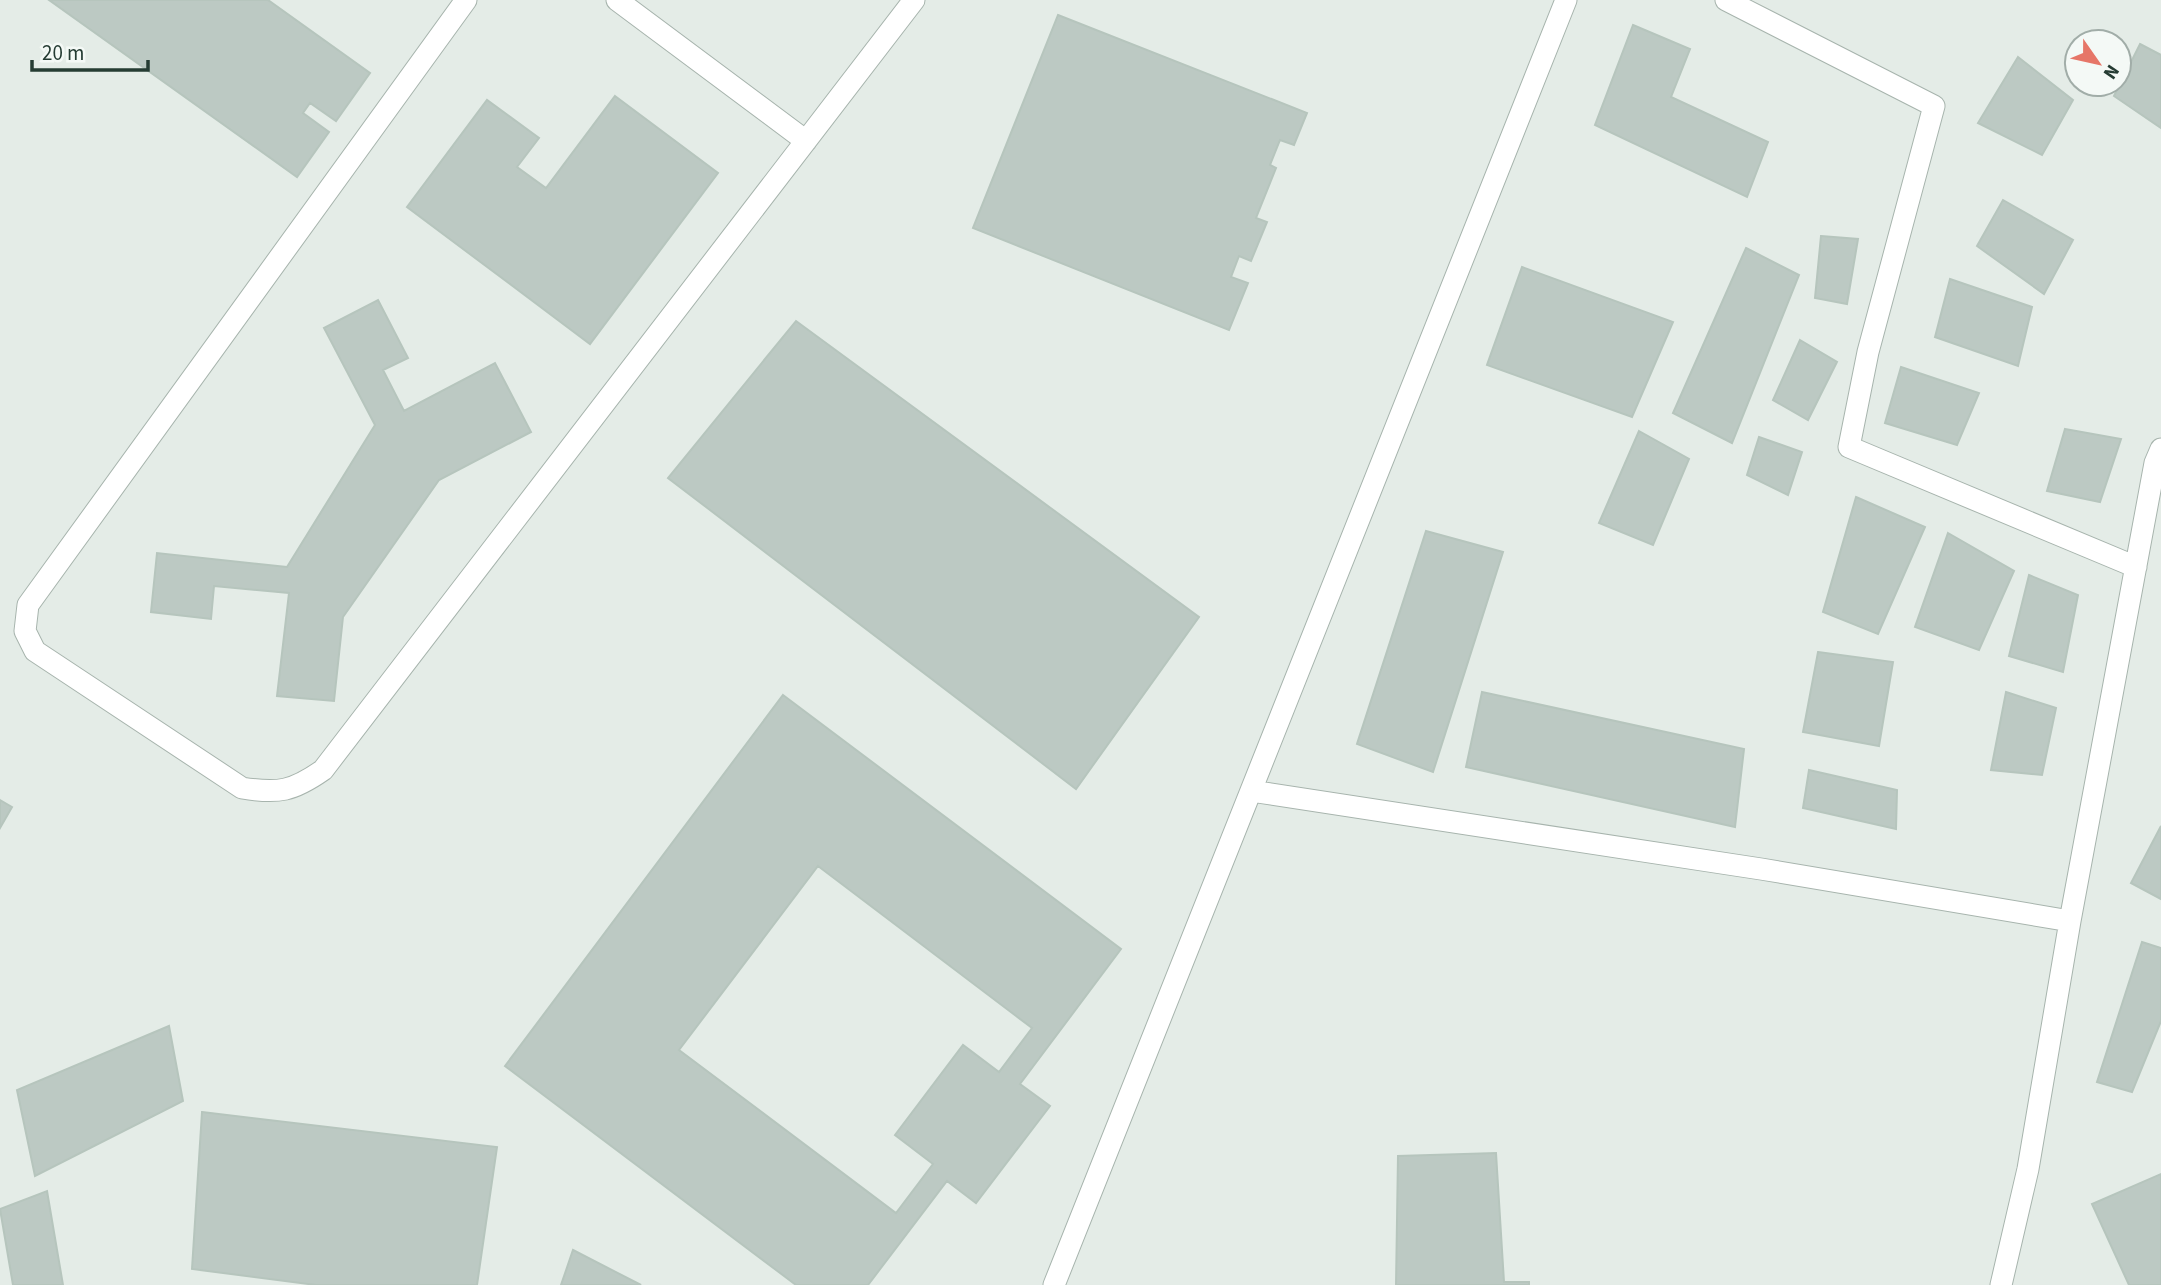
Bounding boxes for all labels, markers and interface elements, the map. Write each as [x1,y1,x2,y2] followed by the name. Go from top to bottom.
[32,28,147,72] scale bar
[2063,28,2133,98] north arrow
[42,38,84,68] text: 20 m
[2096,59,2126,84] text: N

